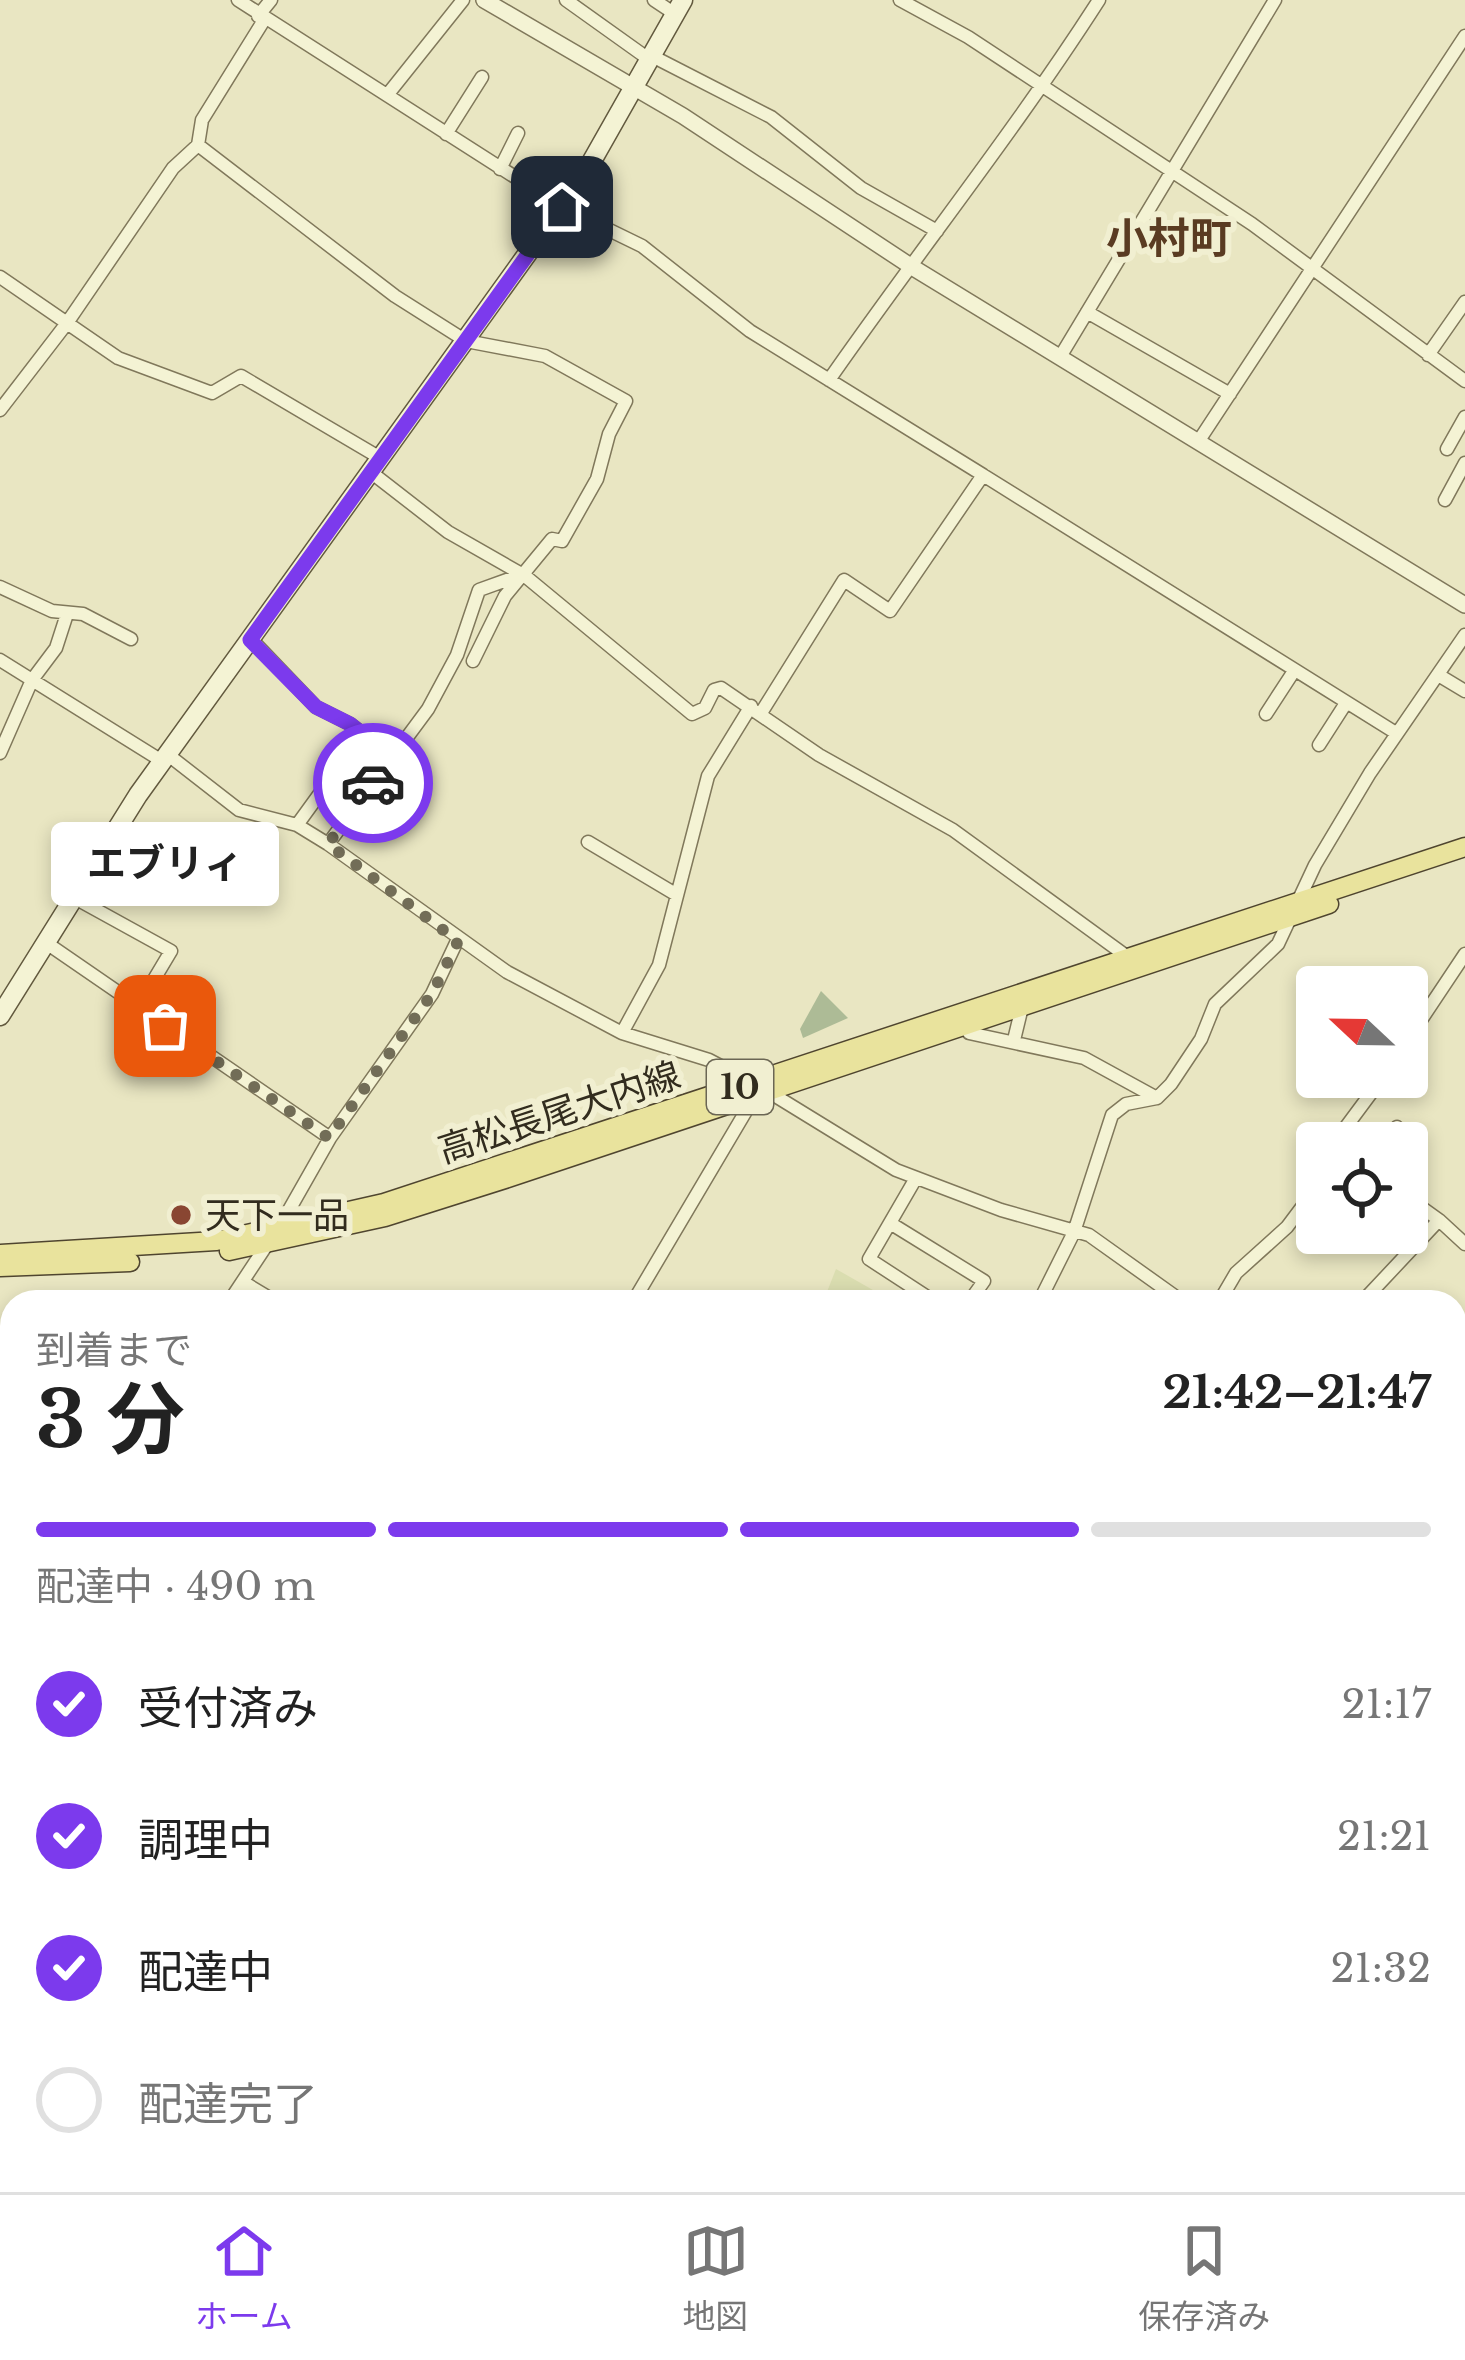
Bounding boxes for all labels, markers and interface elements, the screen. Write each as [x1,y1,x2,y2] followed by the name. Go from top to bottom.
[511,156,613,258] pin
[529,174,595,240] icon: home
[1106,212,1232,264] district label: 小村町
[313,723,433,843] courier
[340,750,406,816] icon: car
[51,822,279,906] callout: エブリィ
[87,839,243,888] text: エブリィ
[1296,966,1428,1098] north arrow
[1296,966,1428,1254] map controls
[114,975,216,1077] pin
[132,993,198,1059] icon: bag
[432,1052,686,1173] street label: 高松長尾大内線
[707,1060,773,1114] road number: 10
[1296,1122,1428,1254] button: locate
[205,1193,349,1238] place label: 天下一品
[168,1202,194,1228] marker: 天下一品
[36,1326,192,1375] text: 到着まで
[1162,1364,1431,1420] text: 21:42–21:47
[36,1371,184,1468] text: 3 分
[36,1562,315,1611] text: 配達中 · 490 m
[36,1671,102,1737] icon: check
[138,1680,318,1736] text: 受付済み
[1341,1680,1431,1729] text: 21:17
[36,1803,102,1869] icon: check
[138,1812,273,1868] text: 調理中
[1337,1812,1431,1861] text: 21:21
[36,1935,102,2001] icon: check
[138,1944,273,2000] text: 配達中
[1330,1944,1431,1993] text: 21:32
[138,2076,318,2132] text: 配達完了
[195,2218,293,2338] tab: ホーム
[683,2218,749,2338] tab: 地図
[1138,2218,1270,2338] tab: 保存済み

